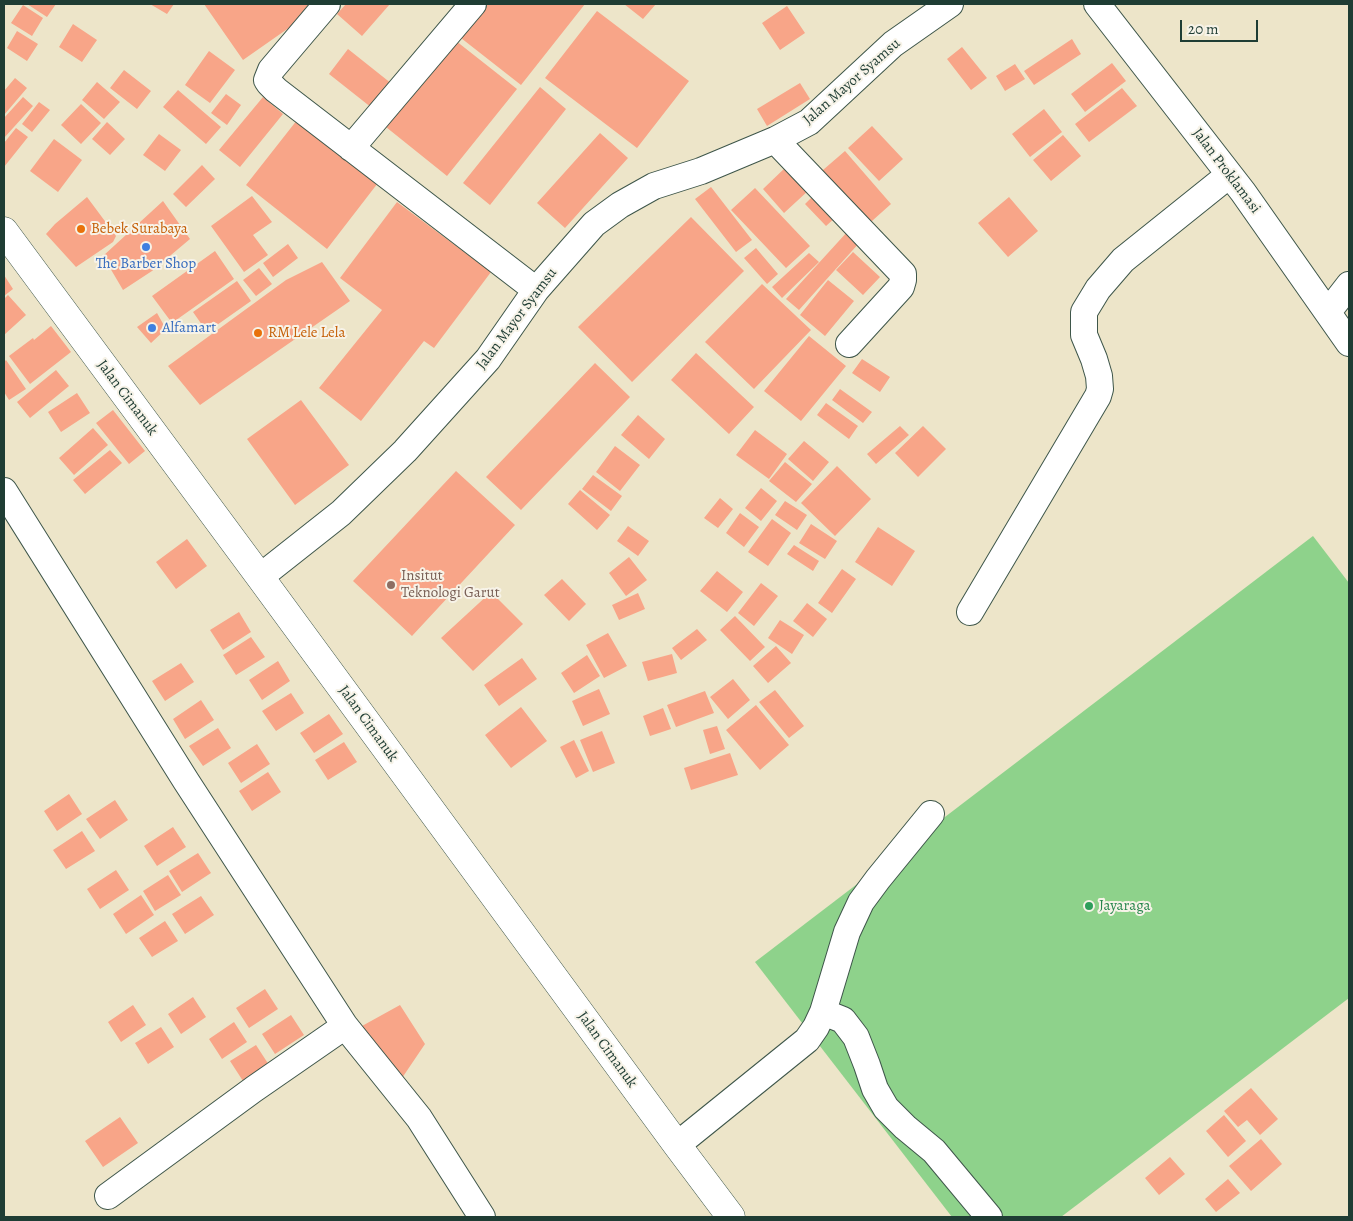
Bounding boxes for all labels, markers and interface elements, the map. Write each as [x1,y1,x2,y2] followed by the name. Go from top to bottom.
[1183,10,1260,42] scale bar
[1188,19,1219,39] text: 20 m
[800,35,904,129] street label: Jalan Mayor Syamsu
[1188,125,1264,217] street label: Jalan Proklamasi
[91,220,188,238] place label: Bebek Surabaya
[75,223,87,235] marker: Bebek Surabaya
[140,241,152,253] marker: The Barber Shop
[96,255,196,273] place label: The Barber Shop
[473,265,561,373] street label: Jalan Mayor Syamsu
[162,319,216,337] place label: Alfamart
[146,322,158,334] marker: Alfamart
[268,324,345,342] place label: RM Lele Lela
[252,327,264,339] marker: RM Lele Lela
[93,357,161,439] street label: Jalan Cimanuk
[401,567,500,602] place label: Insitut Teknologi Garut
[385,579,397,591] marker: Insitut Teknologi Garut
[334,682,402,766] street label: Jalan Cimanuk
[1099,897,1150,915] place label: Jayaraga
[1083,900,1095,912] marker: Jayaraga
[573,1008,641,1092] street label: Jalan Cimanuk

